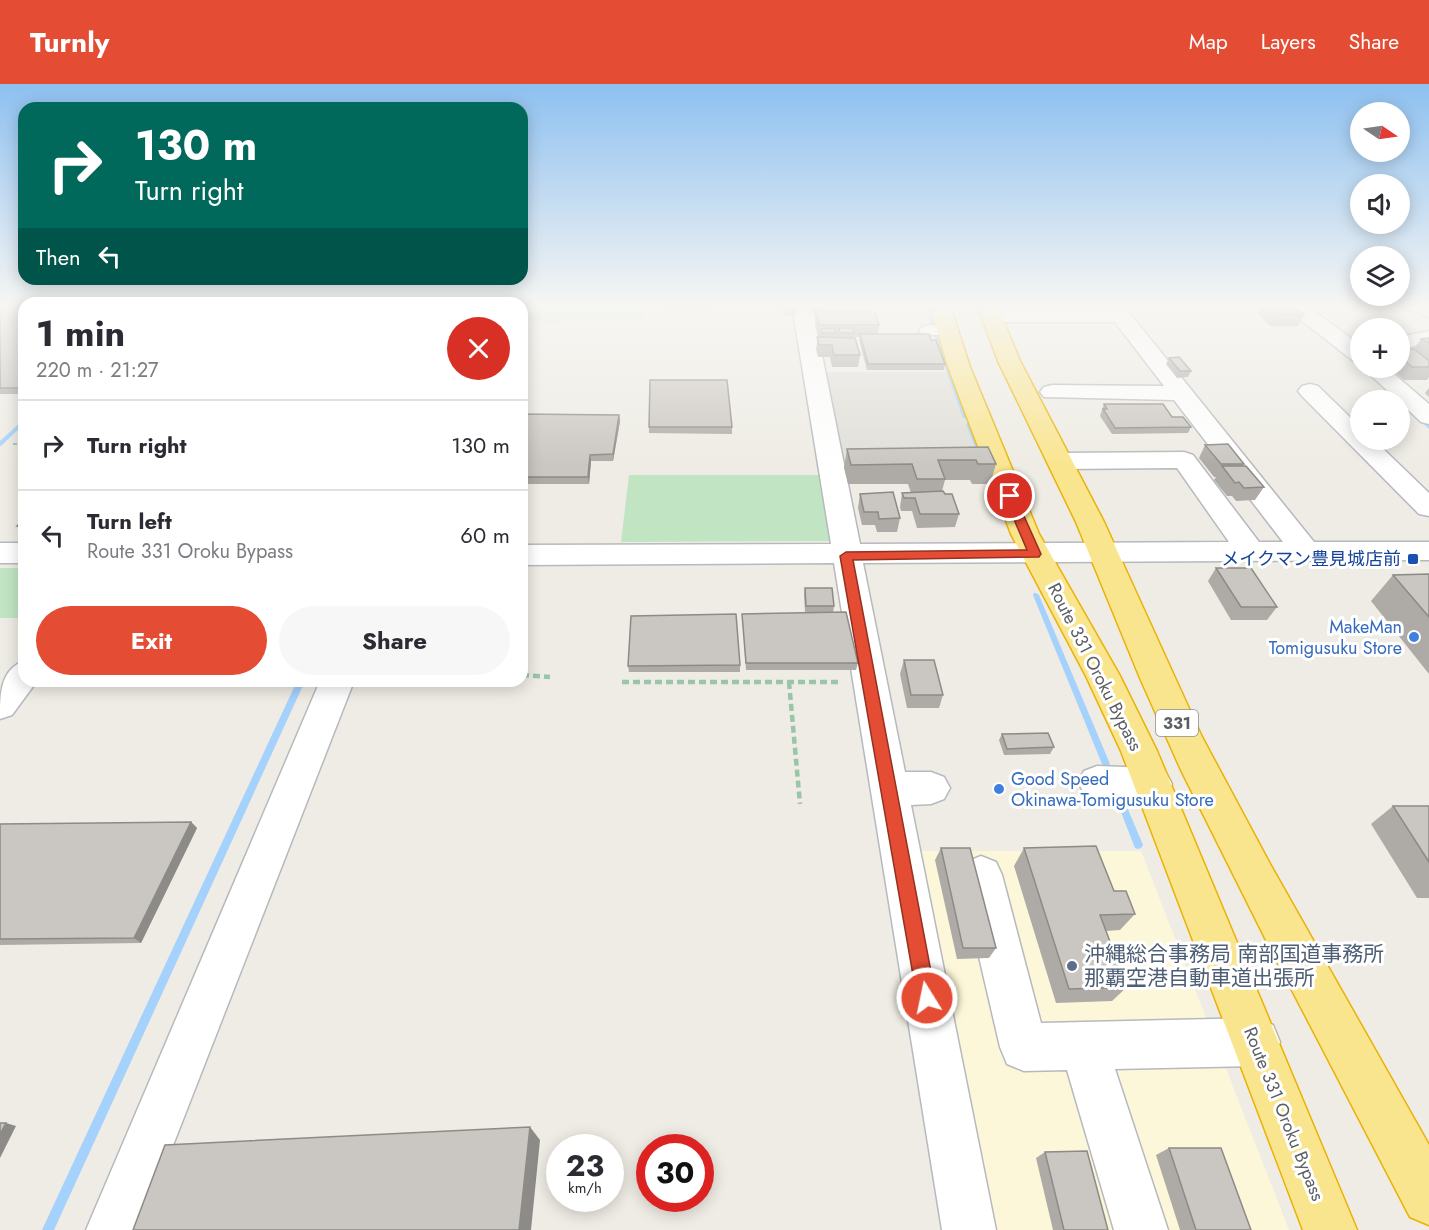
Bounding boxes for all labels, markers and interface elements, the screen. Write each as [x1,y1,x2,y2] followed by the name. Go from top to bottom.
[30,22,109,63] text: Turnly
[1189,27,1228,57] text: Map
[1261,27,1316,57] text: Layers
[1349,27,1399,57] text: Share
[1350,102,1410,162] north arrow
[1350,102,1410,450] map controls
[135,115,257,176] text: 130 m
[36,126,114,204] icon: right
[135,171,243,210] text: Turn right
[1350,174,1410,234] button: sound
[93,240,126,273] icon: left
[36,241,81,273] text: Then
[1350,246,1410,306] button: layers
[36,307,125,359] text: 1 min
[447,317,510,380] button: close
[1350,318,1410,378] button: +
[36,356,159,385] text: 220 m · 21:27
[1350,390,1410,450] button: −
[36,429,69,462] icon: right
[87,429,187,461] text: Turn right
[451,429,510,461] text: 130 m
[984,470,1035,521] pin
[993,479,1026,512] icon: arrive
[87,505,172,537] text: Turn left
[36,519,69,552] icon: left
[460,519,510,551] text: 60 m
[87,537,293,566] text: Route 331 Oroku Bypass
[1221,546,1401,572] place label: メイクマン豊見城店前
[1406,552,1420,566] marker: メイクマン豊見城店前
[1041,578,1149,756] street label: Route 331 Oroku Bypass
[36,606,267,675] button: Exit
[279,606,510,675] button: Share
[1269,614,1402,661] place label: MakeMan Tomigusuku Store
[1407,630,1421,644] marker: MakeMan Tomigusuku Store
[1156,710,1198,736] road number: 331
[1011,766,1214,813] place label: Good Speed Okinawa-Tomigusuku Store
[992,782,1006,796] marker: Good Speed Okinawa-Tomigusuku Store
[1084,939,1384,993] place label: 沖縄総合事務局 南部国道事務所 那覇空港自動車道出張所
[1065,959,1079,973] marker: 沖縄総合事務局 南部国道事務所 那覇空港自動車道出張所
[895,966,959,1030] position arrow
[1237,1023,1331,1205] street label: Route 331 Oroku Bypass
[636,1134,714,1212] speed limit sign: 30
[566,1144,604,1187] text: 23
[568,1177,602,1199] text: km/h

